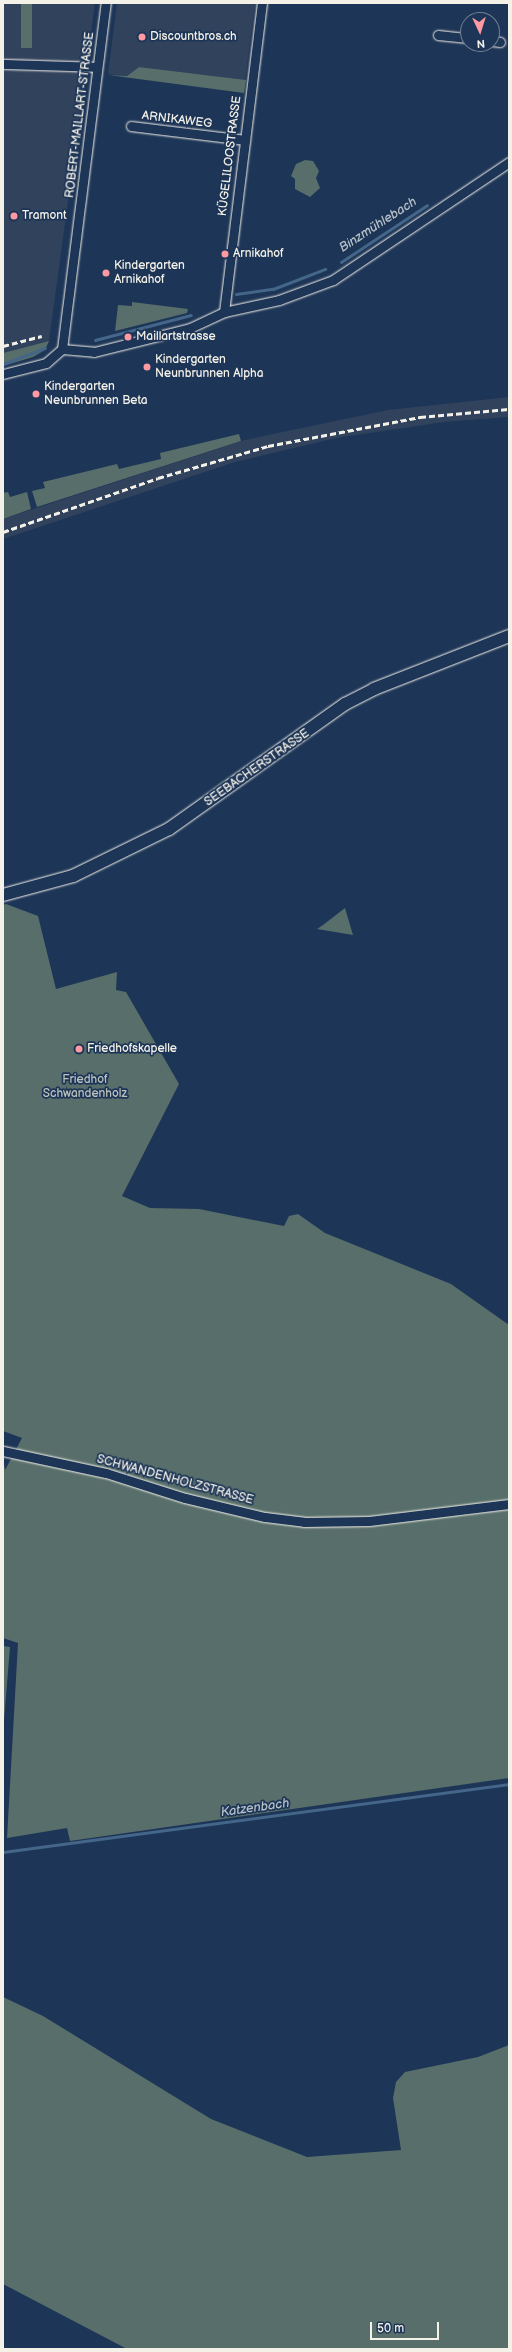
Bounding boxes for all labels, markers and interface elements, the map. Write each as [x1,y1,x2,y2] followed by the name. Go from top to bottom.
[460,12,500,52] north arrow
[150,30,237,44] place label: Discountbros.ch
[63,31,97,199] street label: ROBERT-MAILLART-STRASSE
[137,32,147,42] marker: Discountbros.ch
[476,37,485,50] text: N
[215,95,245,217] street label: KÜGELILOOSTRASSE
[141,109,213,131] street label: ARNIKAWEG
[336,194,420,256] water label: Binzmühlebach
[22,209,67,223] place label: Tramont
[9,211,19,221] marker: Tramont
[233,247,284,261] place label: Arnikahof
[220,249,230,259] marker: Arnikahof
[114,259,185,287] place label: Kindergarten Arnikahof
[101,268,111,278] marker: Kindergarten Arnikahof
[136,330,216,344] place label: Maillartstrasse
[123,332,133,342] marker: Maillartstrasse
[155,353,264,381] place label: Kindergarten Neunbrunnen Alpha
[142,362,152,372] marker: Kindergarten Neunbrunnen Alpha
[44,380,148,408] place label: Kindergarten Neunbrunnen Beta
[31,389,41,399] marker: Kindergarten Neunbrunnen Beta
[202,726,312,810] street label: SEEBACHERSTRASSE
[87,1042,177,1056] place label: Friedhofskapelle
[74,1044,84,1054] marker: Friedhofskapelle
[43,1073,127,1101] park label: Friedhof Schwandenholz
[95,1452,255,1508] street label: SCHWANDENHOLZSTRASSE
[220,1795,290,1821] water label: Katzenbach
[372,2314,441,2340] scale bar
[377,2321,404,2336] text: 50 m

